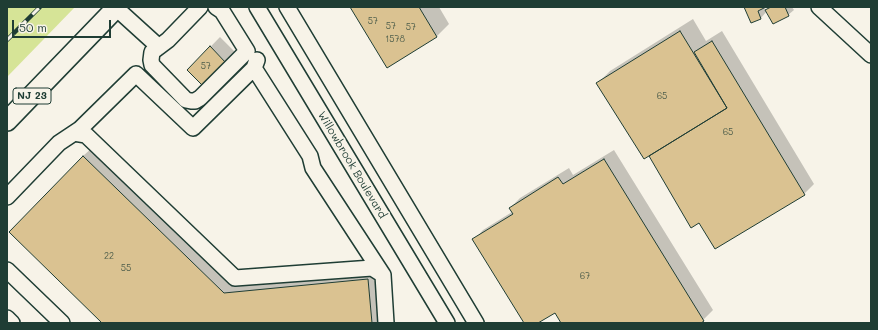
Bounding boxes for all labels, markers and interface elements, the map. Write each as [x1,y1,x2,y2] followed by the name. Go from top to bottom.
[14,12,113,38] scale bar
[368,16,378,26] house number: 57
[19,19,47,35] text: 50 m
[386,21,396,31] house number: 57
[406,22,416,32] house number: 57
[385,34,405,44] house number: 1578
[201,61,211,71] house number: 57
[13,88,51,104] road number: NJ 23
[657,91,667,101] house number: 65
[315,109,389,221] street label: Willowbrook Boulevard
[723,127,733,137] house number: 65
[104,251,114,261] house number: 22
[121,263,131,273] house number: 55
[580,271,590,281] house number: 67

